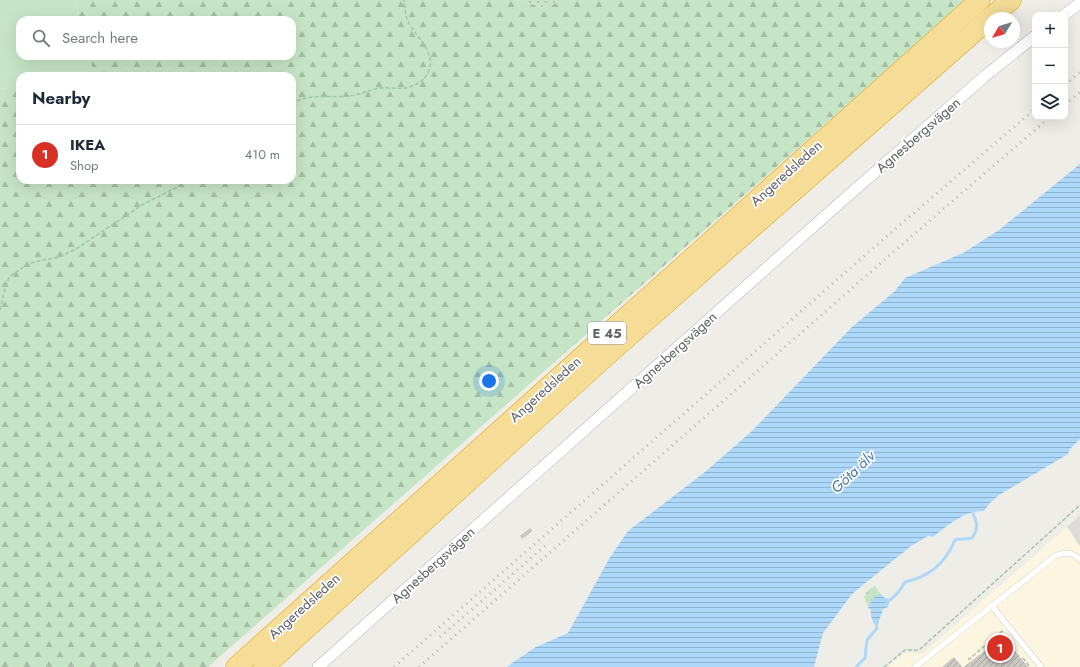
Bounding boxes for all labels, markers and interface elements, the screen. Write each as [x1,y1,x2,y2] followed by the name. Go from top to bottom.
[984,12,1020,48] north arrow
[1032,12,1068,120] map controls
[1032,12,1068,48] button: +
[16,16,296,60] search box
[30,27,52,49] icon: search
[62,27,138,49] text: Search here
[1032,48,1068,84] button: −
[1032,84,1068,120] button: layers
[32,86,90,110] text: Nearby
[871,93,965,177] street label: Agnesbergsvägen
[70,134,105,156] text: IKEA
[746,135,826,211] street label: Angeredsleden
[42,145,48,164] text: 1
[245,145,280,164] text: 410 m
[70,156,98,175] text: Shop
[629,307,721,393] street label: Agnesbergsvägen
[588,322,626,344] road number: E 45
[505,351,585,427] street label: Angeredsleden
[479,371,499,391] your location
[826,445,881,498] water label: Göta älv
[387,522,479,608] street label: Agnesbergsvägen
[264,568,344,644] street label: Angeredsleden
[987,633,1013,663] pin: 1

